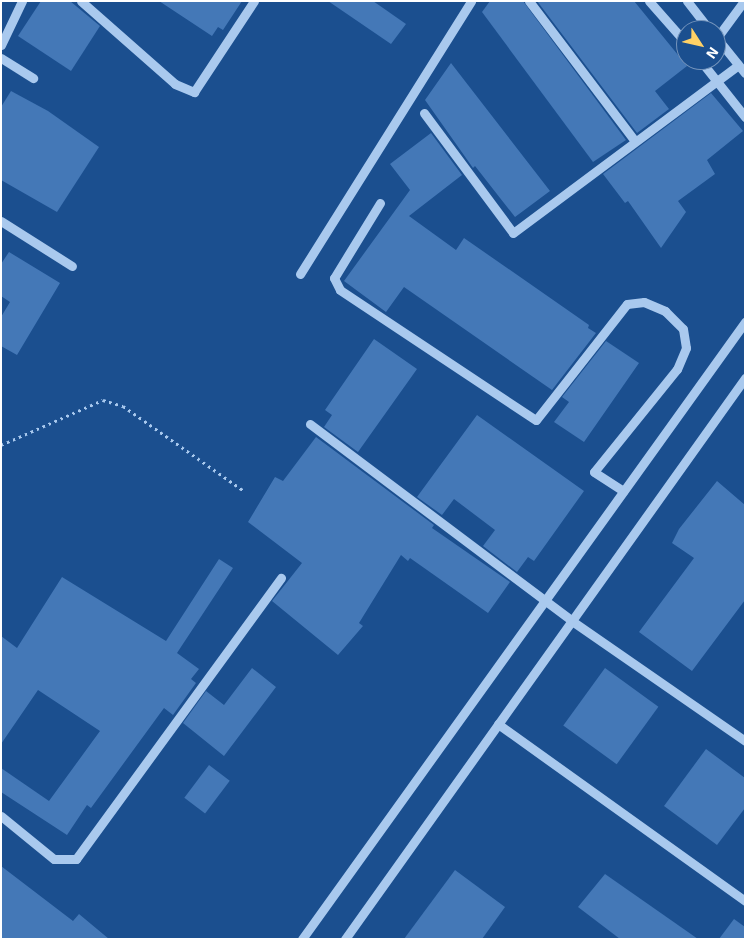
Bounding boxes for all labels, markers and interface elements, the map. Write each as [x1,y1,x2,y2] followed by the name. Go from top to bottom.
[676,20,726,70] north arrow
[703,44,723,62] text: N

